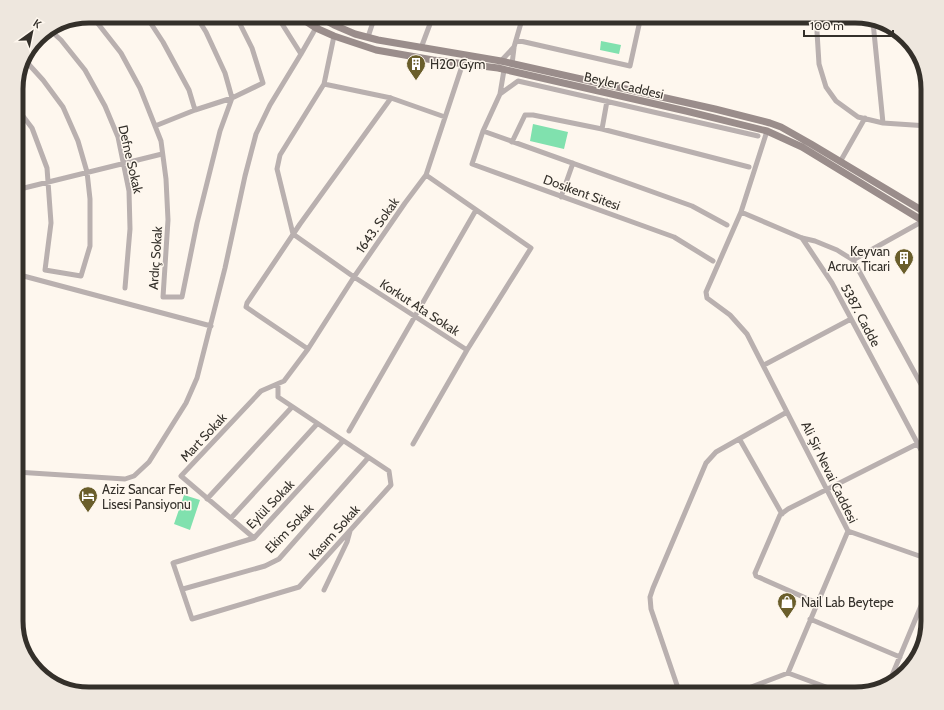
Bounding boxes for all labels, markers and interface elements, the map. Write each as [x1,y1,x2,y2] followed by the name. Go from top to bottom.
[12,12,52,52] north arrow
[804,12,893,38] scale bar
[31,16,44,31] text: K
[810,18,844,33] text: 100 m
[405,53,427,81] building icon: H2O Gym
[430,56,485,72] place label: H2O Gym
[583,68,665,102] street label: Beyler Caddesi
[115,123,147,195] street label: Defne Sokak
[541,171,623,213] street label: Dosikent Sitesi
[352,194,402,256] street label: 1643. Sokak
[145,226,165,290] street label: Ardıç Sokak
[828,243,890,274] place label: Keyvan Acrux Ticari
[893,247,915,275] building icon: Keyvan Acrux Ticari
[377,275,463,339] street label: Korkut Ata Sokak
[838,281,884,349] street label: 5387. Cadde
[176,409,230,465] street label: Mart Sokak
[798,418,862,526] street label: Ali Şir Nevai Caddesi
[243,476,297,532] street label: Eylül Sokak
[102,481,191,512] place label: Aziz Sancar Fen Lisesi Pansiyonu
[77,485,99,513] hotel icon: Aziz Sancar Fen Lisesi Pansiyonu
[261,500,317,556] street label: Ekim Sokak
[305,501,363,563] street label: Kasım Sokak
[776,591,798,619] shop icon: Nail Lab Beytepe
[801,594,894,610] place label: Nail Lab Beytepe

